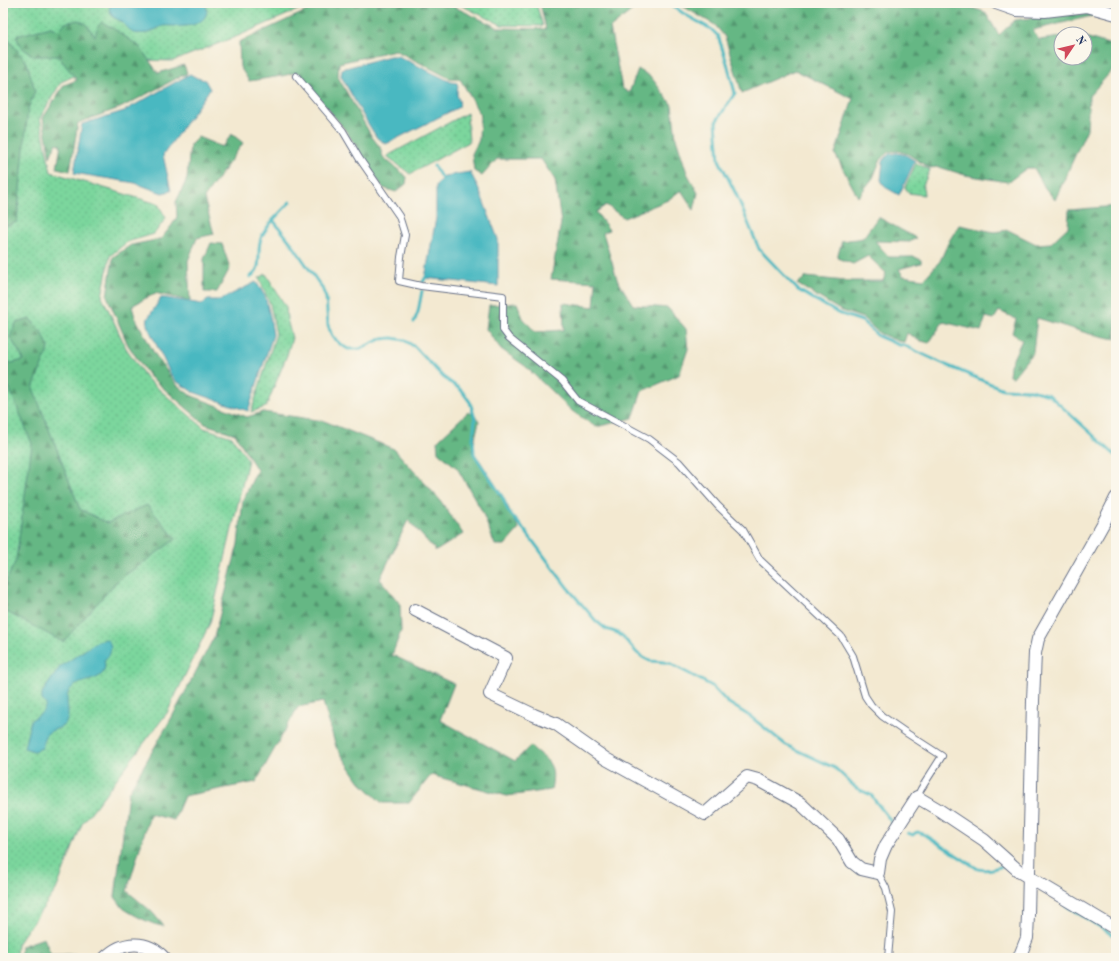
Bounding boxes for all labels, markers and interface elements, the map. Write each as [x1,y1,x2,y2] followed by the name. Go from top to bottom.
[1053,26,1093,66] north arrow
[1073,35,1087,48] text: N

